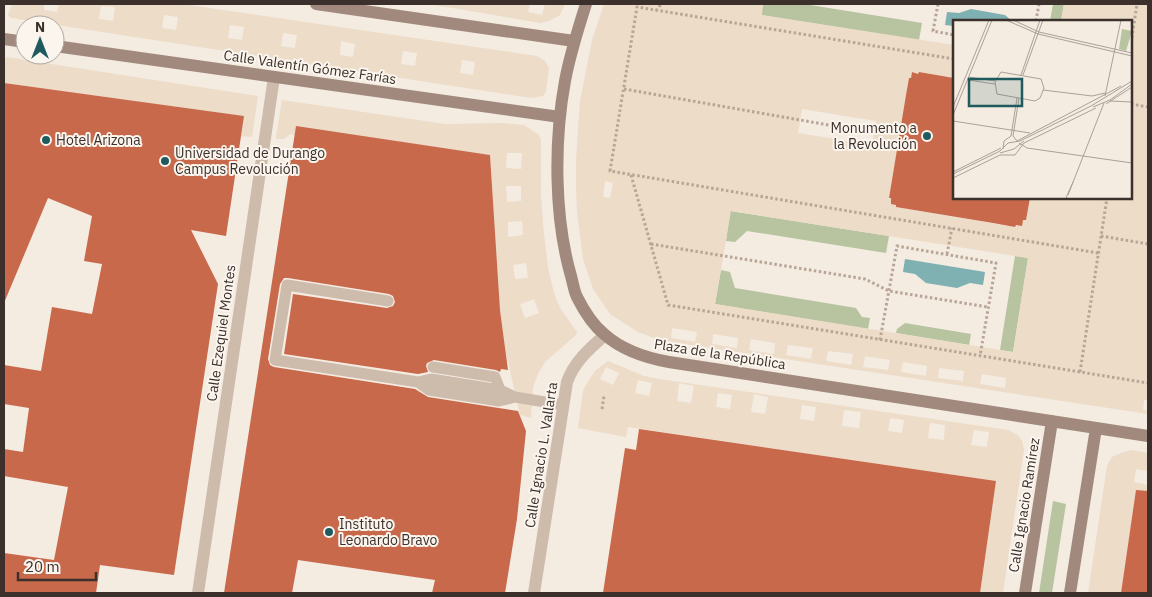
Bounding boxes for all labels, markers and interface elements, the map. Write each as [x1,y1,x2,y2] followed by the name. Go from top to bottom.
[15,15,65,65] north arrow
[35,18,45,36] text: N
[953,20,1132,199] inset map
[222,46,398,88] street label: Calle Valentín Gómez Farías
[831,119,918,153] place label: Monumento a la Revolución
[921,130,933,142] marker: Monumento a la Revolución
[56,131,141,149] place label: Hotel Arizona
[40,134,52,146] marker: Hotel Arizona
[175,144,325,178] place label: Universidad de Durango Campus Revolución
[159,155,171,167] marker: Universidad de Durango Campus Revolución
[202,263,240,402] street label: Calle Ezequiel Montes
[653,335,788,373] street label: Plaza de la República
[521,380,562,529] street label: Calle Ignacio L. Vallarta
[1004,436,1044,574] street label: Calle Ignacio Ramírez
[339,515,438,549] place label: Instituto Leonardo Bravo
[323,526,335,538] marker: Instituto Leonardo Bravo
[18,550,95,582] scale bar
[25,557,60,576] text: 20 m

